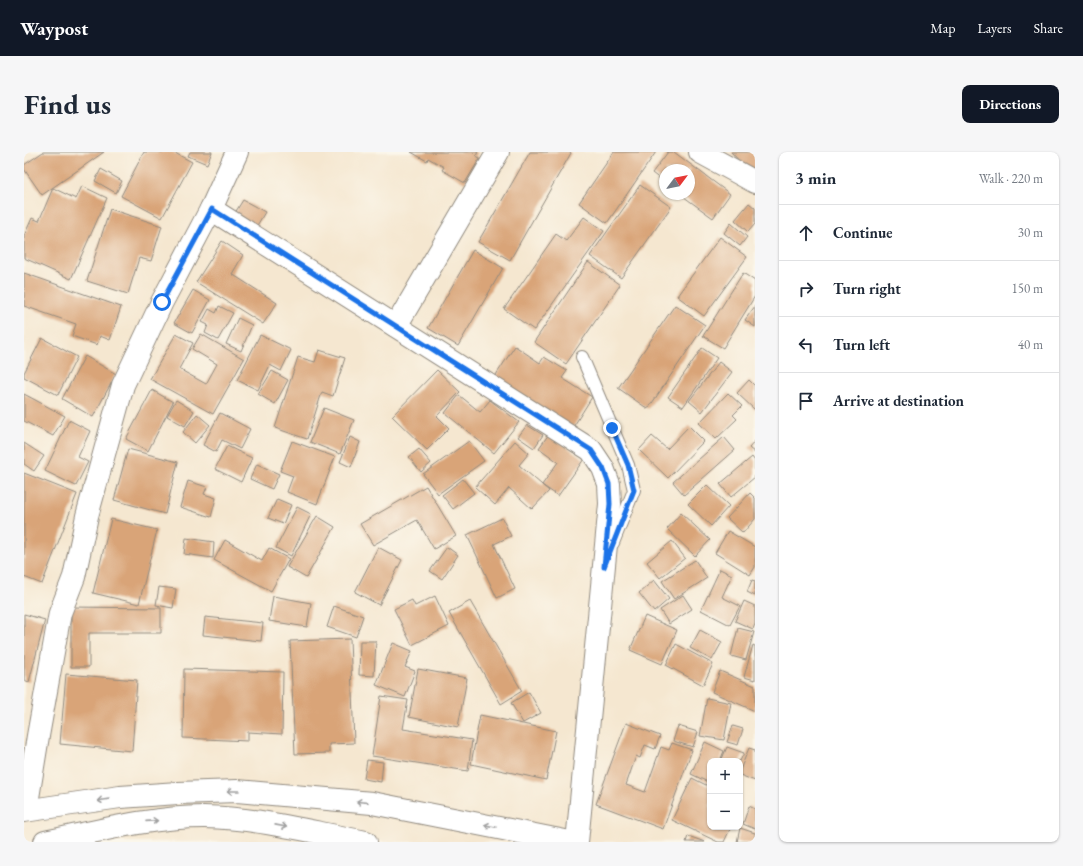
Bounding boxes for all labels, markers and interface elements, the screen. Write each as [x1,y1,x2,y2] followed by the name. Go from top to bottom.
[20,16,88,41] text: Waypost
[930,19,955,37] text: Map
[977,19,1012,37] text: Layers
[1034,19,1063,37] text: Share
[962,85,1059,123] button: Directions
[24,86,111,122] text: Find us
[659,164,695,200] north arrow
[795,167,836,189] text: 3 min
[979,170,1043,187] text: Walk · 220 m
[795,222,817,244] icon: ahead
[833,223,893,242] text: Continue
[1018,224,1043,241] text: 30 m
[795,278,817,300] icon: right
[833,279,901,298] text: Turn right
[1012,280,1043,297] text: 150 m
[153,293,171,311] route start
[795,334,817,356] icon: left
[833,335,890,354] text: Turn left
[1018,336,1043,353] text: 40 m
[795,390,817,412] icon: arrive
[833,391,964,410] text: Arrive at destination
[603,419,621,437] route end
[707,758,743,830] map controls
[707,758,743,794] button: +
[227,787,240,795] one-way arrow
[707,794,743,830] button: −
[97,796,110,804] one-way arrow
[356,799,369,806] one-way arrow
[145,817,158,824] one-way arrow
[275,822,288,830] one-way arrow
[484,822,497,830] one-way arrow

